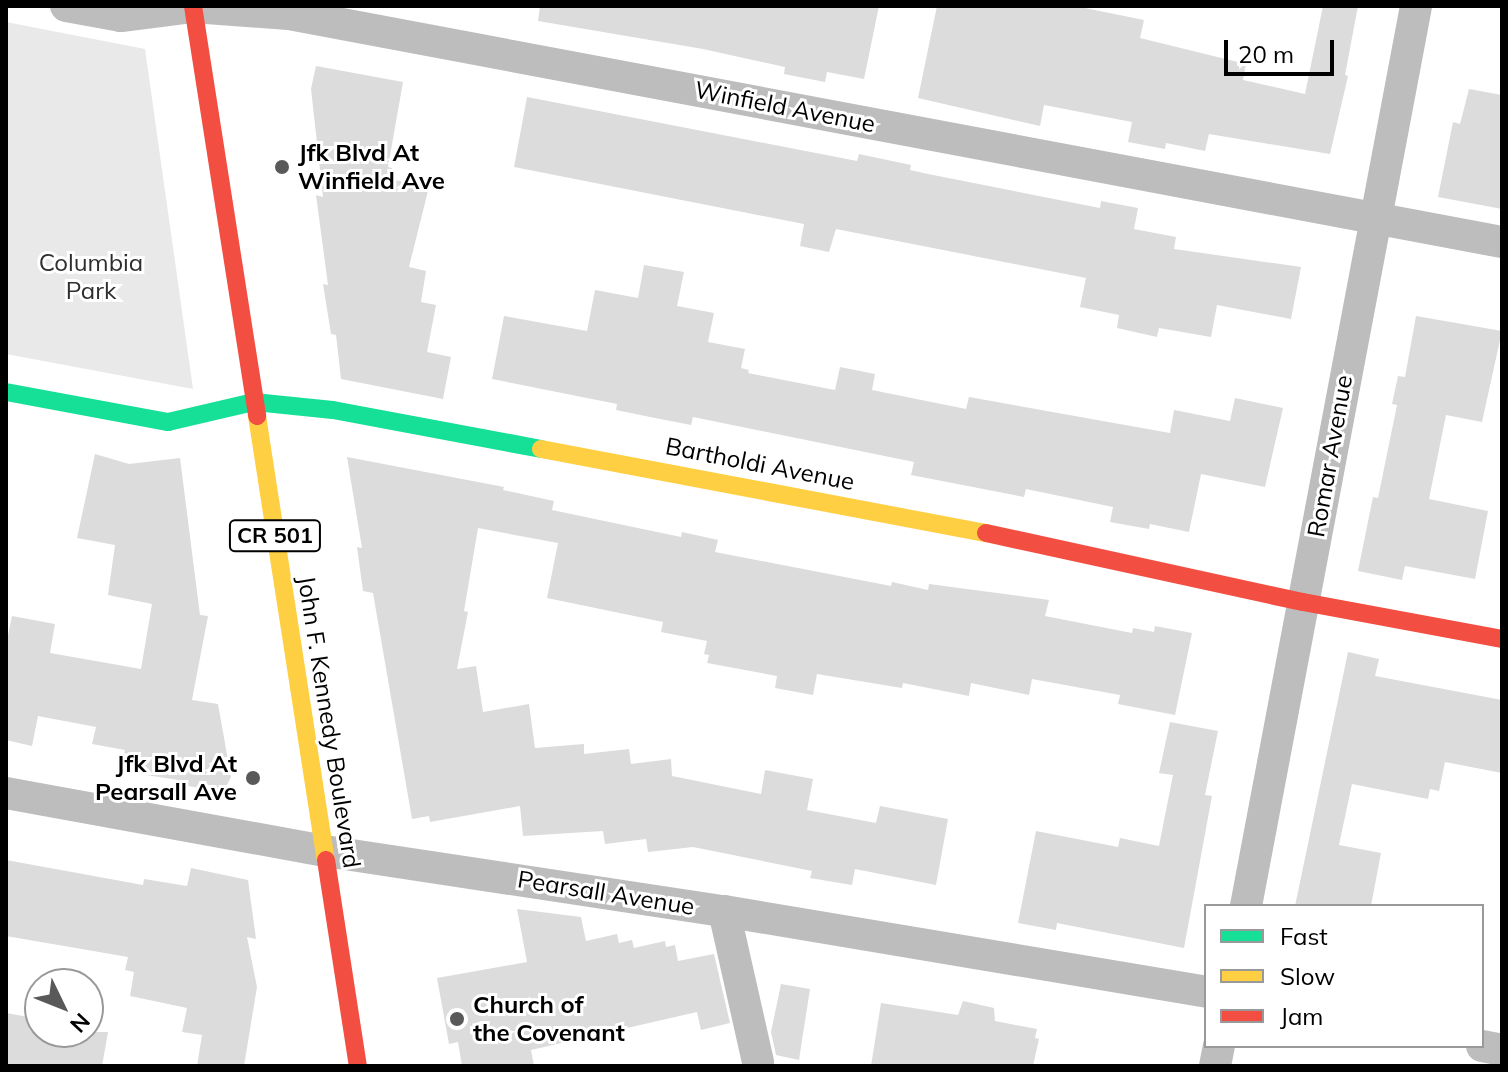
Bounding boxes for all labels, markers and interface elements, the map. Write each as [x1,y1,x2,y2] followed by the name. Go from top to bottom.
[1228,24,1338,74] scale bar
[1238,39,1294,69] text: 20 m
[692,75,878,139] street label: Winfield Avenue
[298,139,445,195] place label: Jfk Blvd At Winfield Ave
[273,158,291,176] marker: Jfk Blvd At Winfield Ave
[39,249,143,305] park label: Columbia Park
[1302,373,1358,539] street label: Romar Avenue
[663,432,857,496] street label: Bartholdi Avenue
[227,518,323,554] road number: CR 501
[292,574,366,870] street label: John F. Kennedy Boulevard
[95,750,237,806] place label: Jfk Blvd At Pearsall Ave
[244,769,262,787] marker: Jfk Blvd At Pearsall Ave
[515,865,697,921] street label: Pearsall Avenue
[1204,904,1484,1048] legend
[1280,921,1328,951] text: Fast
[1280,961,1335,991] text: Slow
[24,968,104,1048] north arrow
[473,991,625,1047] place label: Church of the Covenant
[1280,1001,1323,1031] text: Jam
[64,1007,96,1039] text: N
[448,1010,466,1028] marker: Church of the Covenant

